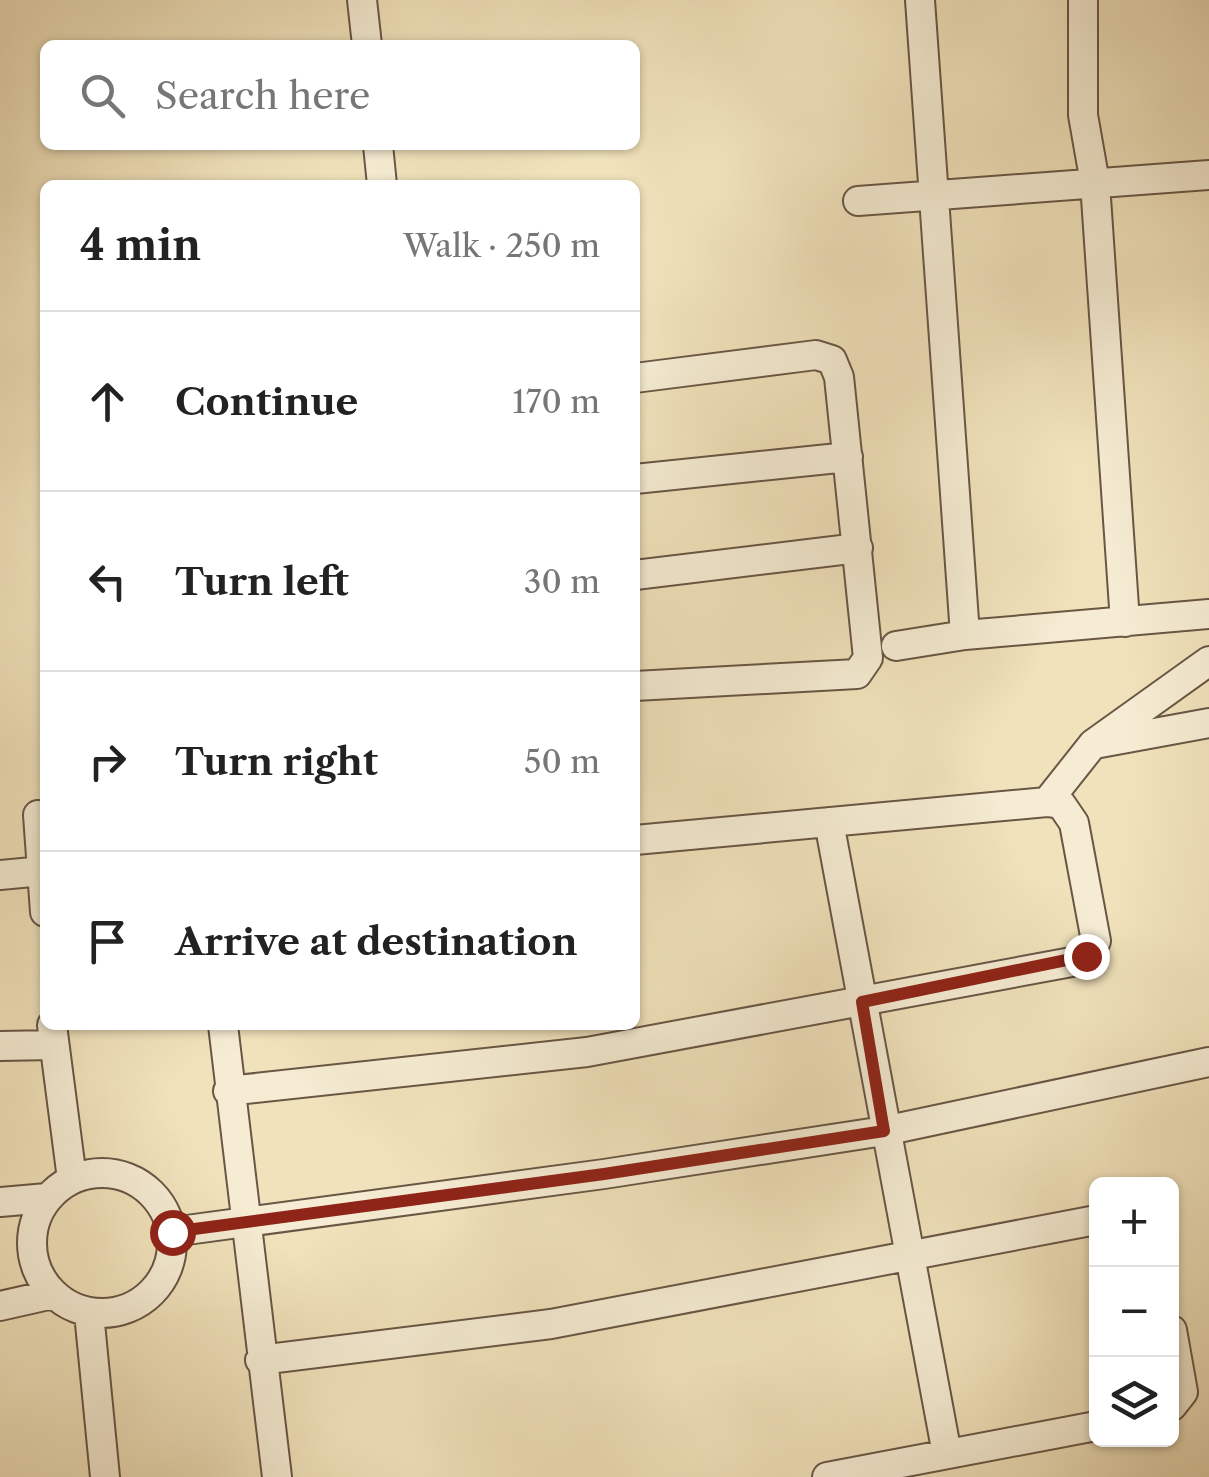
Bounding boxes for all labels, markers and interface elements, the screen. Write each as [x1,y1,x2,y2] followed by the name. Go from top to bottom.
[40,40,640,150] search box
[75,68,130,123] icon: search
[155,72,370,119] text: Search here
[80,219,201,271] text: 4 min
[403,226,600,265] text: Walk · 250 m
[80,374,135,429] icon: ahead
[175,378,358,425] text: Continue
[512,382,600,421] text: 170 m
[80,554,135,609] icon: left
[175,558,349,605] text: Turn left
[524,562,600,601] text: 30 m
[80,734,135,789] icon: right
[175,738,378,785] text: Turn right
[524,742,600,781] text: 50 m
[80,914,135,969] icon: arrive
[175,918,578,965] text: Arrive at destination
[1064,934,1110,980] route end
[1089,1177,1179,1447] map controls
[1089,1177,1179,1267] button: +
[150,1210,196,1256] route start
[1089,1267,1179,1357] button: −
[1089,1357,1179,1447] button: layers

